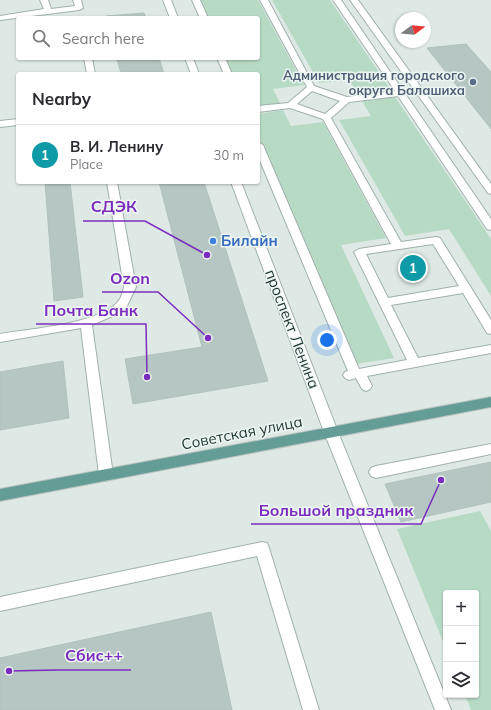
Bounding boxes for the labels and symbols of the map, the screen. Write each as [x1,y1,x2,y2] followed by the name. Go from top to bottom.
[395,12,431,48] north arrow
[283,67,465,99] place label: Администрация городского округа Балашиха
[468,77,478,87] marker: Администрация городского округа Балашиха
[83,193,145,221] callout: СДЭК
[91,196,137,216] text: СДЭК
[221,231,278,250] place label: Билайн
[208,236,218,246] marker: Билайн
[400,253,426,283] pin: 1
[102,264,158,292] callout: Ozon
[261,267,324,391] street label: проспект Ленина
[110,268,150,288] text: Ozon
[36,296,146,324] callout: Почта Банк
[44,300,139,320] text: Почта Банк
[317,330,337,350] your location
[180,411,304,454] street label: Советская улица
[251,496,421,524] callout: Большой праздник
[259,500,414,520] text: Большой праздник
[57,642,131,670] callout: Сбис++
[65,645,123,665] text: Сбис++

